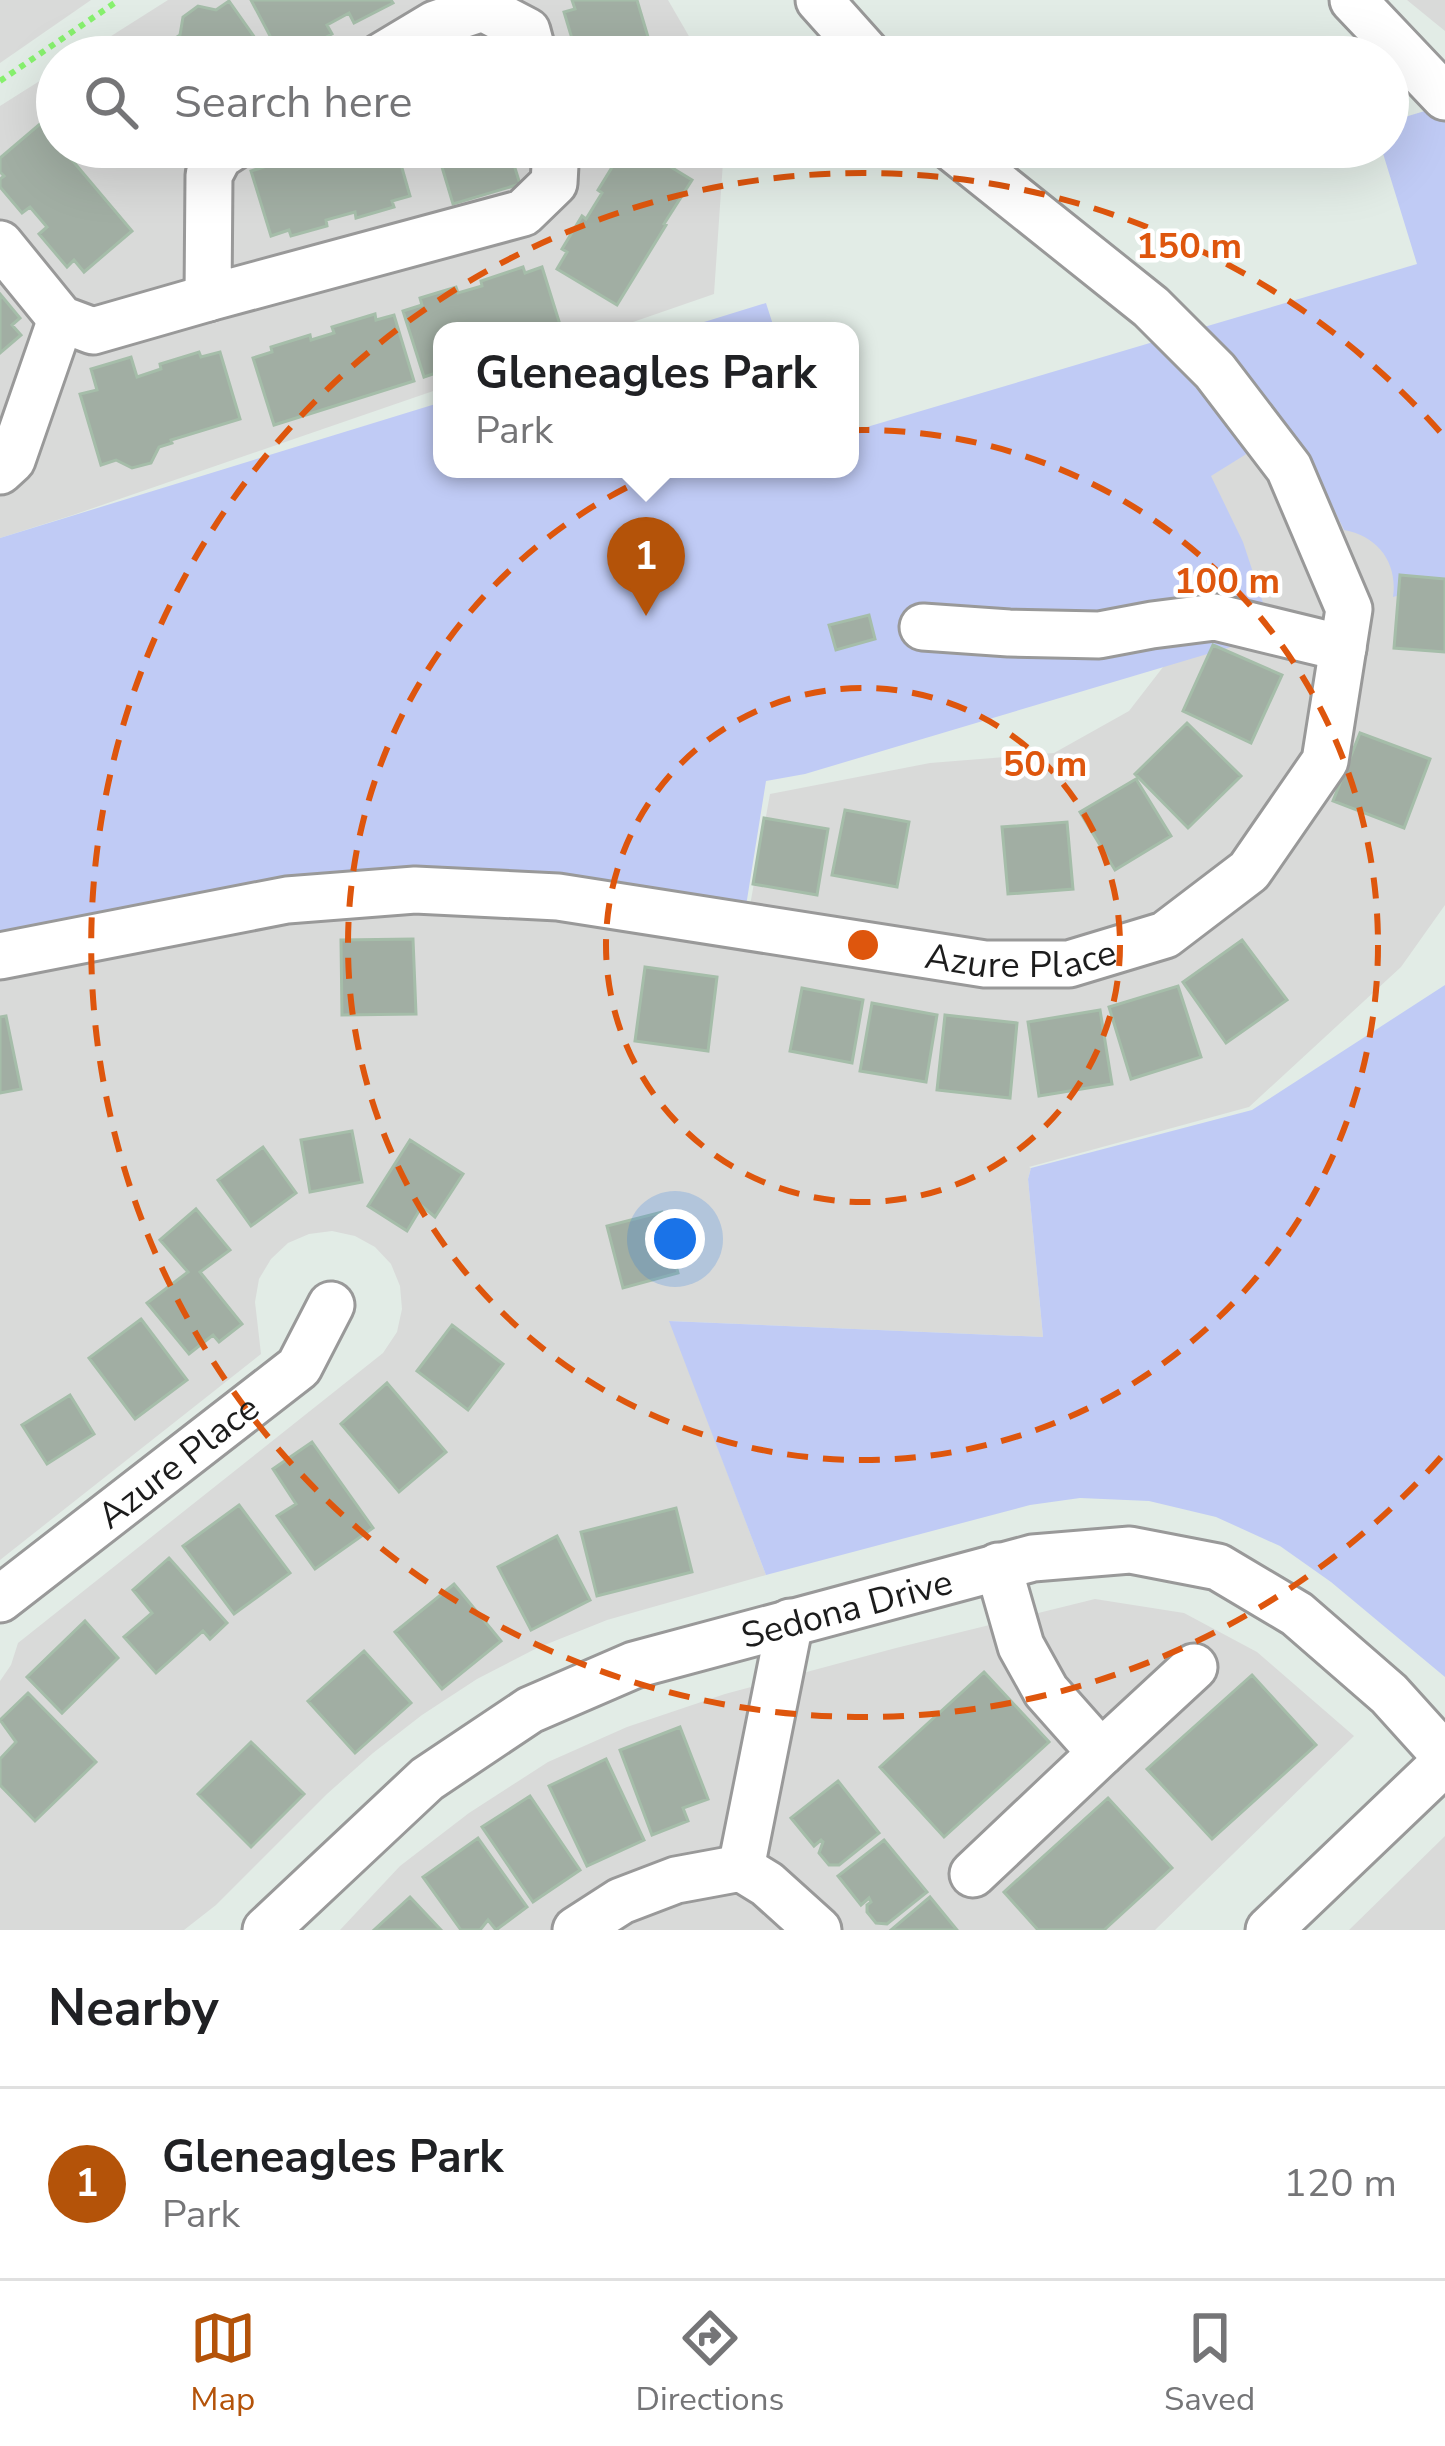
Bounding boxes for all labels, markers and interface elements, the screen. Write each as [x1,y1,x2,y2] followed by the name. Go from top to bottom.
[36,36,1409,168] search box
[78,69,144,135] icon: search
[174,72,413,133] text: Search here
[1136,222,1242,271] text: 150 m
[433,322,859,478] popup
[475,343,817,404] text: Gleneagles Park
[475,404,553,457] text: Park
[607,517,685,616] pin: 1
[1174,557,1280,606] text: 100 m
[1003,740,1087,789] text: 50 m
[842,924,884,966] centre of rings
[921,928,1122,991] street label: Azure Place
[645,1209,705,1269] your location
[88,1384,270,1541] street label: Azure Place
[736,1558,958,1661] street label: Sedona Drive
[48,1973,219,2043] text: Nearby
[162,2127,503,2188] text: Gleneagles Park
[75,2157,99,2210] text: 1
[1283,2157,1397,2210] text: 120 m
[162,2188,240,2241] text: Park
[190,2305,256,2422] tab: Map
[636,2305,784,2422] tab: Directions
[1164,2305,1255,2422] tab: Saved

